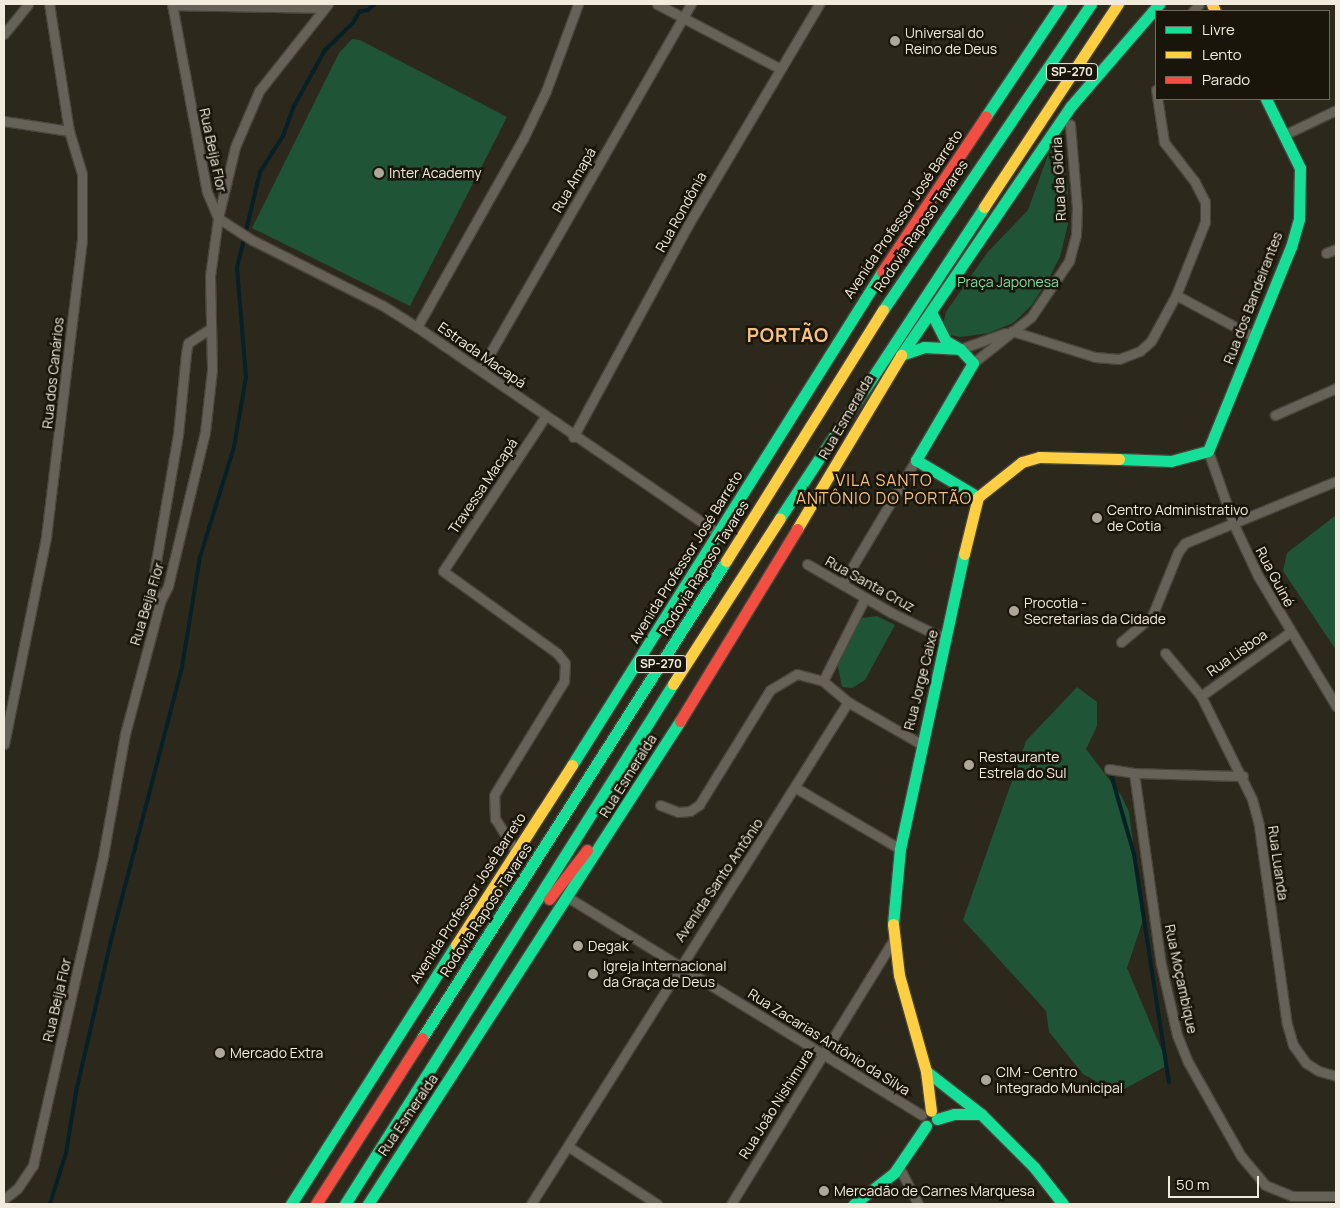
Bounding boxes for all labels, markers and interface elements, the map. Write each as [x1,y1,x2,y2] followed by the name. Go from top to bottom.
[1155,10,1330,100] legend
[1202,19,1235,40] text: Livre
[905,25,997,58] place label: Universal do Reino de Deus
[889,35,901,47] marker: Universal do Reino de Deus
[1202,44,1242,65] text: Lento
[1046,62,1098,82] road number: SP-270
[1202,69,1250,90] text: Parado
[196,106,230,194] street label: Rua Beija Flor
[840,126,966,302] street label: Avenida Professor José Barreto
[1048,137,1070,221] street label: Rua da Glória
[549,144,599,216] street label: Rua Amapá
[871,157,971,295] street label: Rodovia Raposo Tavares
[389,165,482,181] place label: Inter Academy
[373,167,385,179] marker: Inter Academy
[652,169,710,255] street label: Rua Rondônia
[1220,229,1286,367] street label: Rua dos Bandeirantes
[957,274,1059,290] park label: Praça Japonesa
[39,316,67,430] street label: Rua dos Canários
[435,318,529,392] street label: Estrada Macapá
[746,325,830,347] district label: PORTÃO
[815,372,877,462] street label: Rua Esmeralda
[445,435,521,537] street label: Travessa Macapá
[626,468,746,646] street label: Avenida Professor José Barreto
[794,470,974,508] district label: VILA SANTO ANTÔNIO DO PORTÃO
[656,498,752,638] street label: Rodovia Raposo Tavares
[1107,502,1248,534] place label: Centro Administrativo de Cotia
[1091,512,1103,524] marker: Centro Administrativo de Cotia
[1252,544,1298,610] street label: Rua Guiné
[822,553,918,615] street label: Rua Santa Cruz
[126,561,168,647] street label: Rua Beija Flor
[1024,595,1166,628] place label: Procotia - Secretarias da Cidade
[1008,605,1020,617] marker: Procotia - Secretarias da Cidade
[1204,626,1270,680] street label: Rua Lisboa
[900,628,942,732] street label: Rua Jorge Caixe
[635,654,687,674] road number: SP-270
[596,731,660,821] street label: Rua Esmeralda
[979,749,1066,782] place label: Restaurante Estrela do Sul
[963,759,975,771] marker: Restaurante Estrela do Sul
[406,810,530,986] street label: Avenida Professor José Barreto
[671,815,767,945] street label: Avenida Santo Antônio
[1264,825,1292,901] street label: Rua Luanda
[437,840,535,980] street label: Rodovia Raposo Tavares
[1161,923,1201,1035] street label: Rua Moçambique
[588,938,629,954] place label: Degak
[572,940,584,952] marker: Degak
[39,956,75,1044] street label: Rua Beija Flor
[603,958,726,990] place label: Igreja Internacional da Graça de Deus
[587,968,599,980] marker: Igreja Internacional da Graça de Deus
[745,985,913,1099] street label: Rua Zacarias Antônio da Silva
[230,1045,323,1061] place label: Mercado Extra
[736,1046,816,1162] street label: Rua João Nishimura
[214,1047,226,1059] marker: Mercado Extra
[996,1064,1123,1096] place label: CIM - Centro Integrado Municipal
[374,1071,442,1159] street label: Rua Esmeralda
[980,1074,992,1086] marker: CIM - Centro Integrado Municipal
[1170,1166,1261,1198] scale bar
[1176,1174,1210,1195] text: 50 m
[834,1183,1035,1199] place label: Mercadão de Carnes Marquesa
[818,1185,830,1197] marker: Mercadão de Carnes Marquesa

